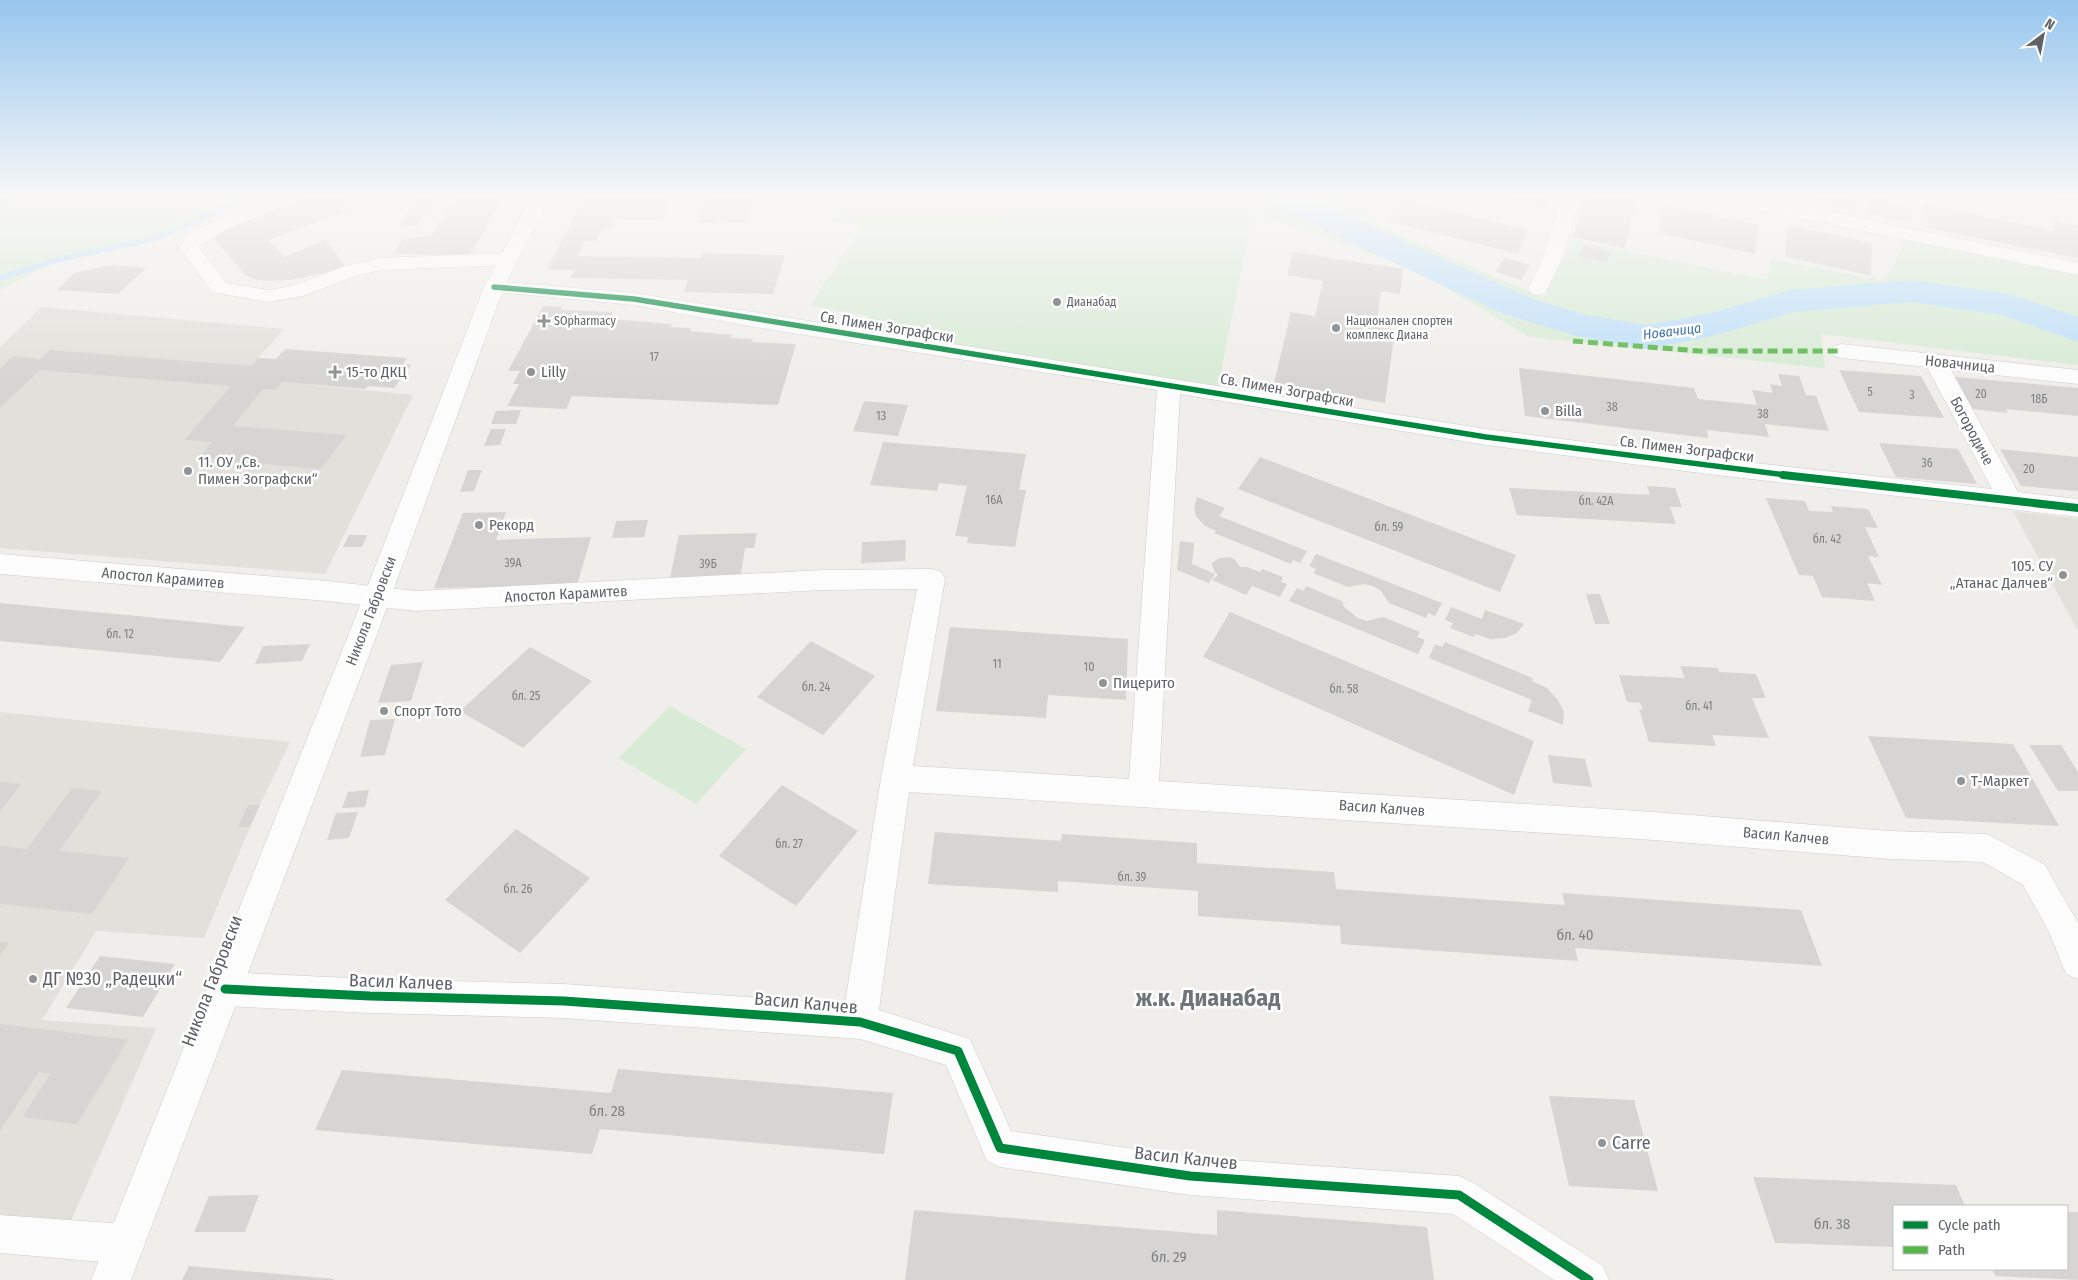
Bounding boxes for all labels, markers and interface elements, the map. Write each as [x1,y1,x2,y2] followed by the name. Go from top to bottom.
[2018,10,2068,60] north arrow
[2042,15,2058,34] text: N
[1066,295,1116,309] place label: Дианабад
[1051,296,1063,308] marker: Дианабад
[819,308,955,346] street label: Св. Пимен Зографски
[554,314,617,328] place label: SOpharmacy
[1346,314,1453,342] place label: Национален спортен комплекс Диана
[538,315,550,327] marker: SOpharmacy
[1642,319,1702,343] water label: Новачица
[1330,322,1342,334] marker: Национален спортен комплекс Диана
[649,350,659,364] house number: 17
[1924,351,1996,377] street label: Новачница
[346,363,407,381] place label: 15-то ДКЦ
[541,363,566,381] place label: Lilly
[328,365,342,379] marker: 15-то ДКЦ
[525,366,537,378] marker: Lilly
[1219,369,1355,411] street label: Св. Пимен Зографски
[1867,385,1873,399] house number: 5
[1975,387,1987,401] house number: 20
[1909,388,1915,402] house number: 3
[2031,392,2047,406] house number: 18Б
[1946,394,1998,468] street label: Богородиче
[1606,400,1618,414] house number: 38
[1555,402,1582,420] place label: Billa
[1539,405,1551,417] marker: Billa
[1757,407,1769,421] house number: 38
[876,409,886,423] house number: 13
[1619,432,1755,466] street label: Св. Пимен Зографски
[198,453,318,488] place label: 11. ОУ „Св. Пимен Зографски“
[1921,456,1933,470] house number: 36
[2023,462,2035,476] house number: 20
[182,465,194,477] marker: 11. ОУ „Св. Пимен Зографски“
[986,493,1003,507] house number: 16А
[1579,494,1614,508] house number: бл. 42А
[489,516,534,534] place label: Рекорд
[473,519,485,531] marker: Рекорд
[1375,520,1404,534] house number: бл. 59
[1813,532,1841,546] house number: бл. 42
[342,554,400,668] street label: Никола Габровски
[504,556,522,570] house number: 39А
[699,557,717,571] house number: 39Б
[1950,557,2054,592] place label: 105. СУ „Атанас Далчев“
[101,564,225,592] street label: Апостол Карамитев
[2057,569,2069,581] marker: 105. СУ „Атанас Далчев“
[504,582,628,606] street label: Апостол Карамитев
[106,627,134,641] house number: бл. 12
[992,657,1002,671] house number: 11
[1084,660,1094,674] house number: 10
[1113,674,1175,692] place label: Пицерито
[1097,677,1109,689] marker: Пицерито
[802,680,830,694] house number: бл. 24
[1329,682,1359,696] house number: бл. 58
[512,689,541,703] house number: бл. 25
[1685,699,1713,713] house number: бл. 41
[394,702,462,720] place label: Спорт Тото
[378,705,390,717] marker: Спорт Тото
[1971,772,2030,790] place label: Т-Маркет
[1955,775,1967,787] marker: Т-Маркет
[1338,796,1426,820] street label: Васил Калчев
[1742,823,1830,849] street label: Васил Калчев
[775,837,803,851] house number: бл. 27
[1118,870,1147,884] house number: бл. 39
[504,882,532,896] house number: бл. 26
[177,912,247,1050] street label: Никола Габровски
[1556,926,1594,944] house number: бл. 40
[42,968,182,990] place label: ДГ №30 „Радецки“
[349,969,453,995] street label: Васил Калчев
[27,973,39,985] marker: ДГ №30 „Радецки“
[1135,984,1280,1012] district label: ж.к. Дианабад
[753,988,859,1018] street label: Васил Калчев
[589,1102,625,1120] house number: бл. 28
[1612,1132,1651,1154] place label: Carre
[1596,1137,1608,1149] marker: Carre
[1133,1142,1239,1174] street label: Васил Калчев
[1893,1205,2068,1270] legend
[1814,1215,1850,1233] house number: бл. 38
[1938,1216,2001,1234] text: Cycle path
[1938,1241,1965,1259] text: Path
[1151,1248,1187,1266] house number: бл. 29

